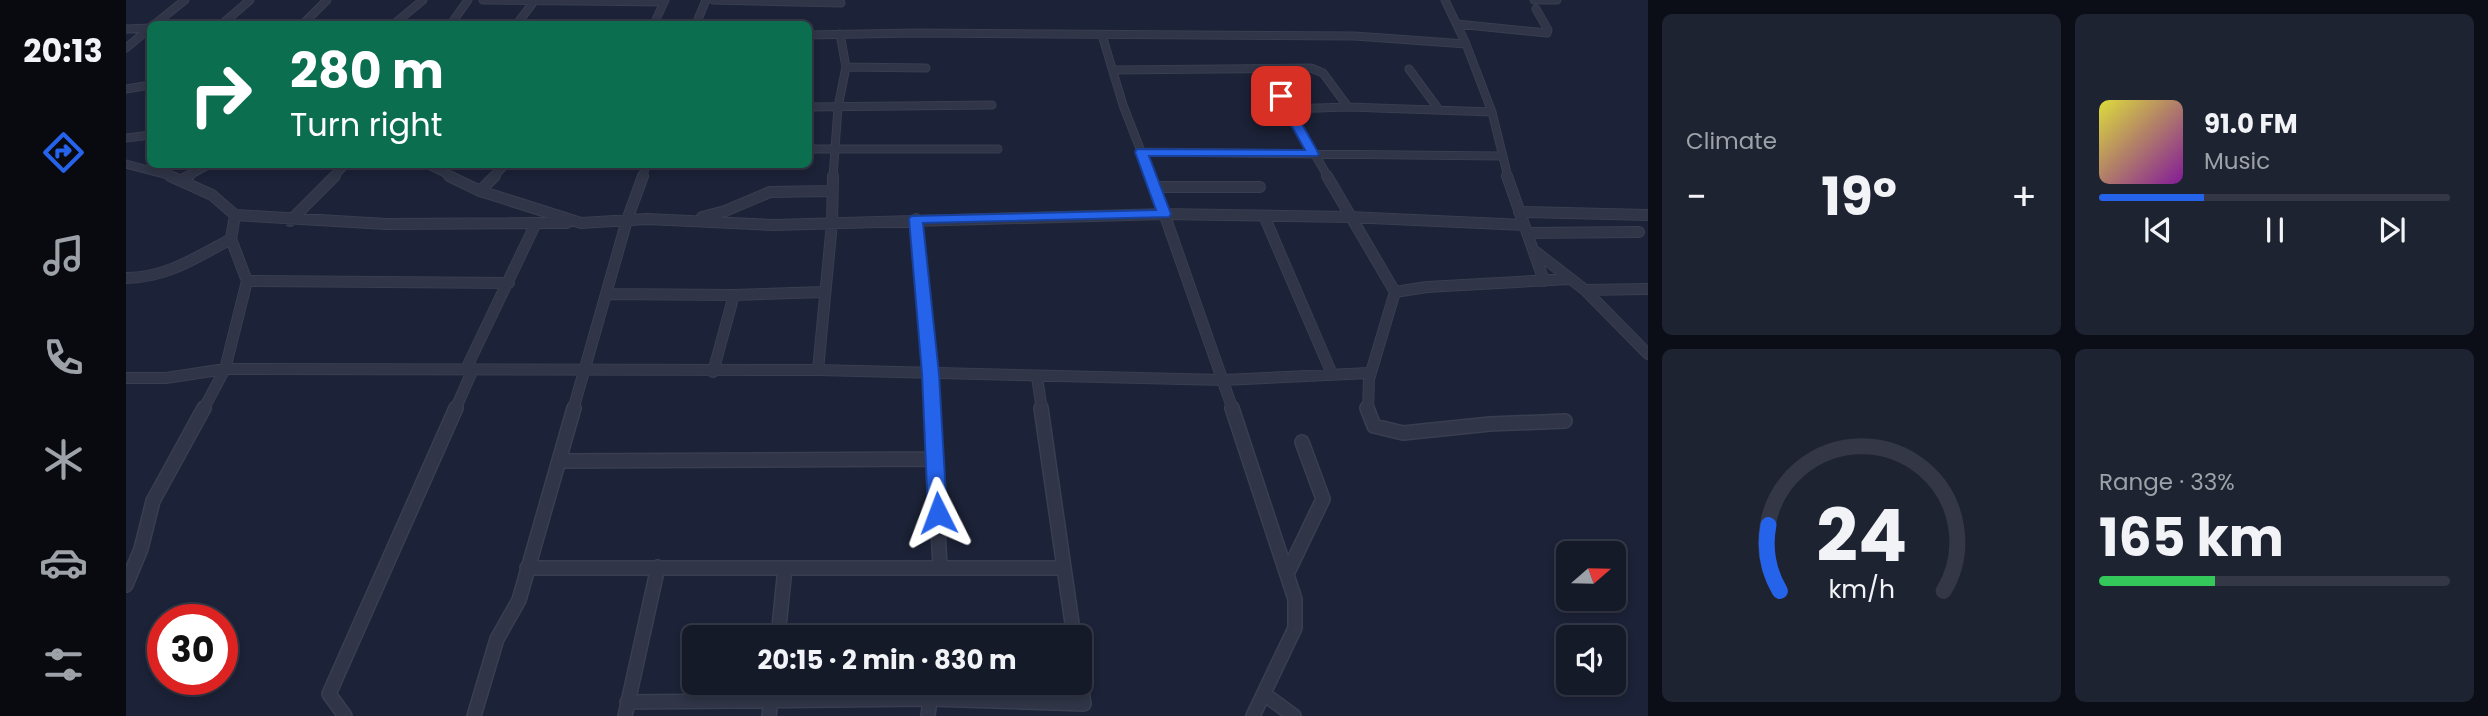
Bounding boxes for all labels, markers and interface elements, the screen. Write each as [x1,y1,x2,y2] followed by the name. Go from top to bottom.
[23,28,103,73] text: 20:13
[290,37,444,105] text: 280 m
[175,49,266,140] icon: right
[1251,66,1311,126] pin
[1262,77,1300,115] icon: arrive
[290,102,442,147] text: Turn right
[2204,106,2298,142] text: 91.0 FM
[1686,125,1777,157] text: Climate
[39,128,88,177] icon: directions
[2204,145,2270,177] text: Music
[1821,160,1897,233] text: 19°
[1686,170,1707,223] text: −
[2011,170,2037,223] text: +
[2139,211,2177,249] icon: previous
[2256,211,2294,249] icon: pause
[2373,211,2411,249] icon: next
[39,231,88,280] icon: music
[39,333,88,382] icon: phone
[39,435,88,484] icon: climate
[2099,466,2235,498] text: Range · 33%
[901,476,975,550] position arrow
[1816,486,1907,587] text: 24
[2099,501,2284,574] text: 165 km
[39,538,88,587] icon: car
[1556,541,1626,611] north arrow
[1556,541,1626,695] map controls
[1828,572,1895,607] text: km/h
[147,604,238,695] speed limit sign: 30
[1556,625,1626,695] button: sound
[39,640,88,689] icon: filters
[757,642,1017,678] text: 20:15 · 2 min · 830 m

